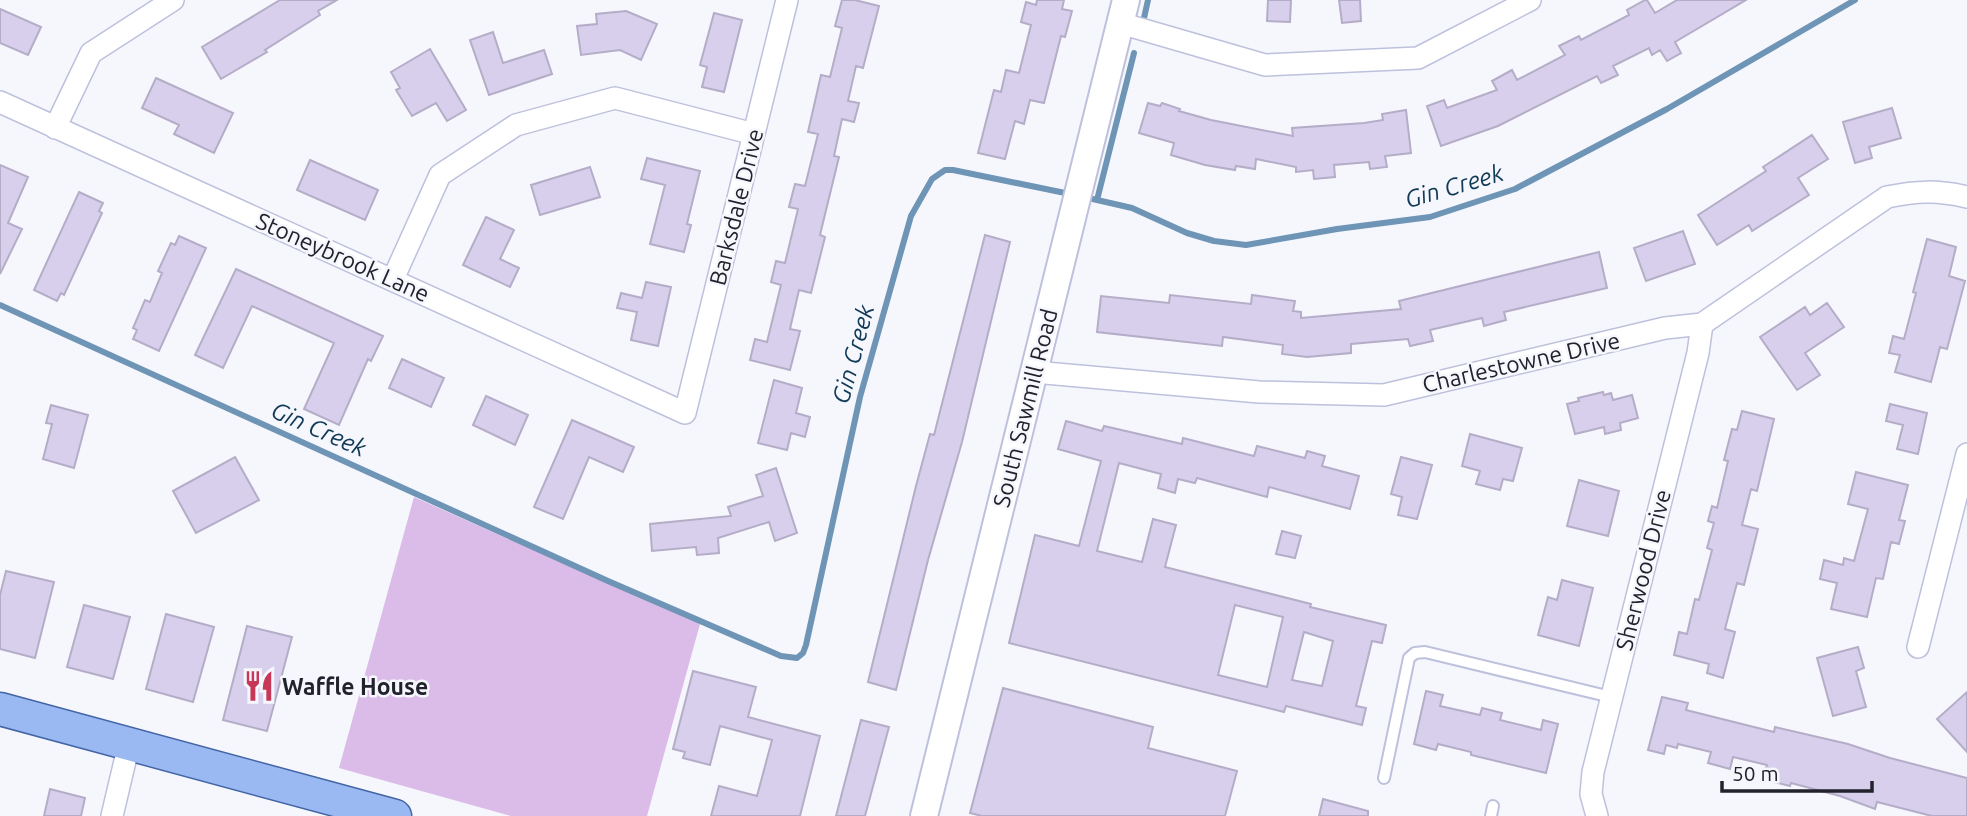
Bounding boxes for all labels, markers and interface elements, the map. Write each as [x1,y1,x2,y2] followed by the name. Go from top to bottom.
[704,126,768,288] street label: Barksdale Drive
[1402,159,1507,213] water label: Gin Creek
[253,208,433,306] street label: Stoneybrook Lane
[827,301,879,406] water label: Gin Creek
[988,306,1062,510] street label: South Sawmill Road
[1420,327,1622,397] street label: Charlestowne Drive
[267,396,371,462] water label: Gin Creek
[1611,487,1675,653] street label: Sherwood Drive
[242,669,276,703] restaurant icon: Waffle House
[282,674,428,699] place label: Waffle House
[1722,750,1872,794] scale bar
[1732,761,1779,785] text: 50 m

